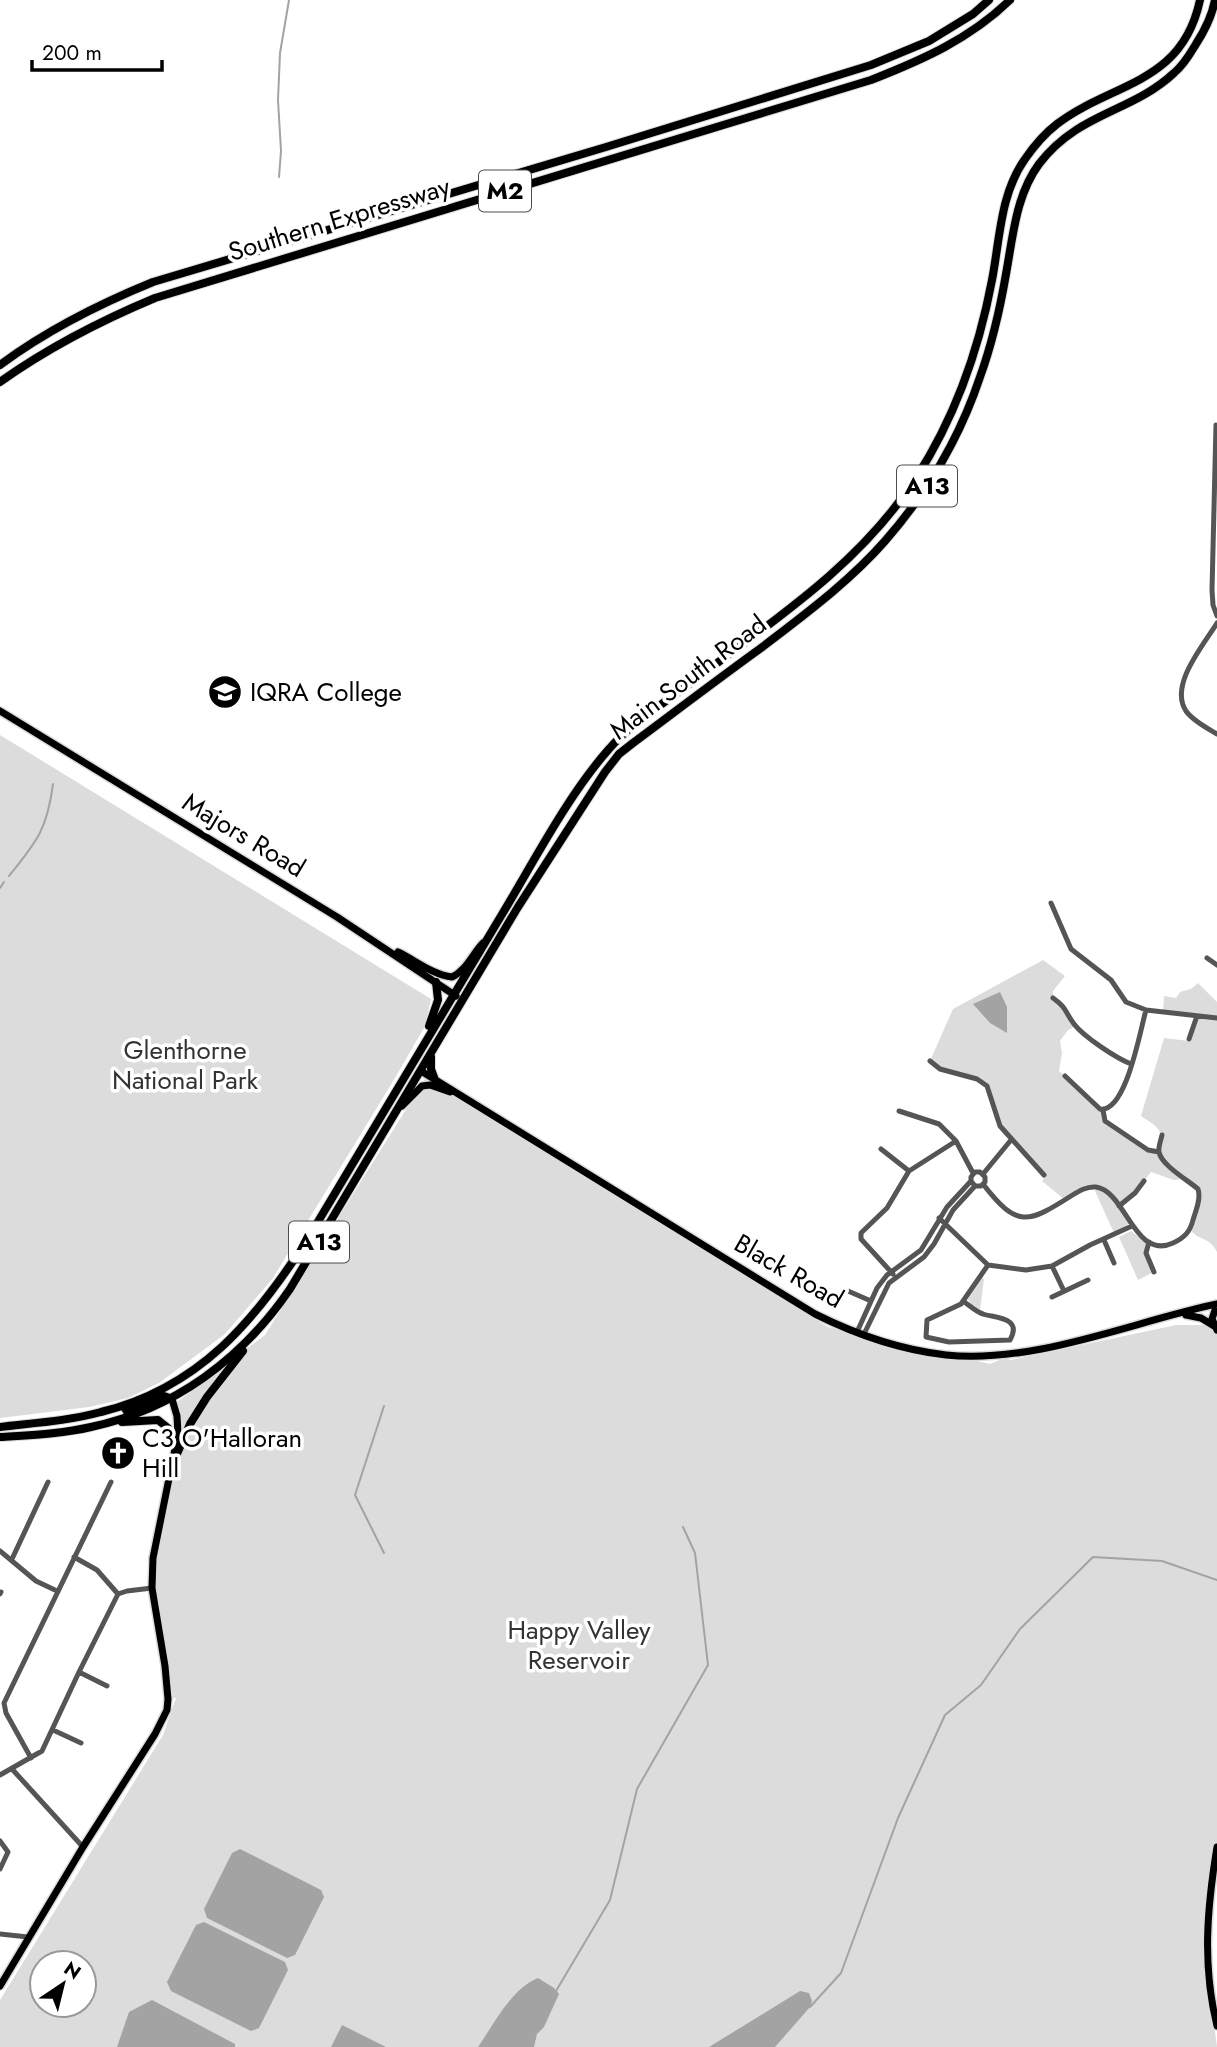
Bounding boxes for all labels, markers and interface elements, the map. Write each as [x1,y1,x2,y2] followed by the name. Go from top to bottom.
[32,28,161,72] scale bar
[42,38,102,68] text: 200 m
[223,167,455,271] street label: Southern Expressway
[479,170,531,211] road number: M2
[897,466,957,506] road number: A13
[602,605,774,749] street label: Main South Road
[206,673,244,711] school or university icon: IQRA College
[250,673,402,711] place label: IQRA College
[175,783,313,887] street label: Majors Road
[112,1031,259,1099] park label: Glenthorne National Park
[289,1222,349,1262] road number: A13
[727,1224,851,1318] street label: Black Road
[142,1419,302,1487] place label: C3 O'Halloran Hill
[99,1434,137,1472] church icon: C3 O'Halloran Hill
[507,1611,651,1679] park label: Happy Valley Reservoir
[28,1949,98,2019] north arrow
[59,1955,86,1986] text: N

